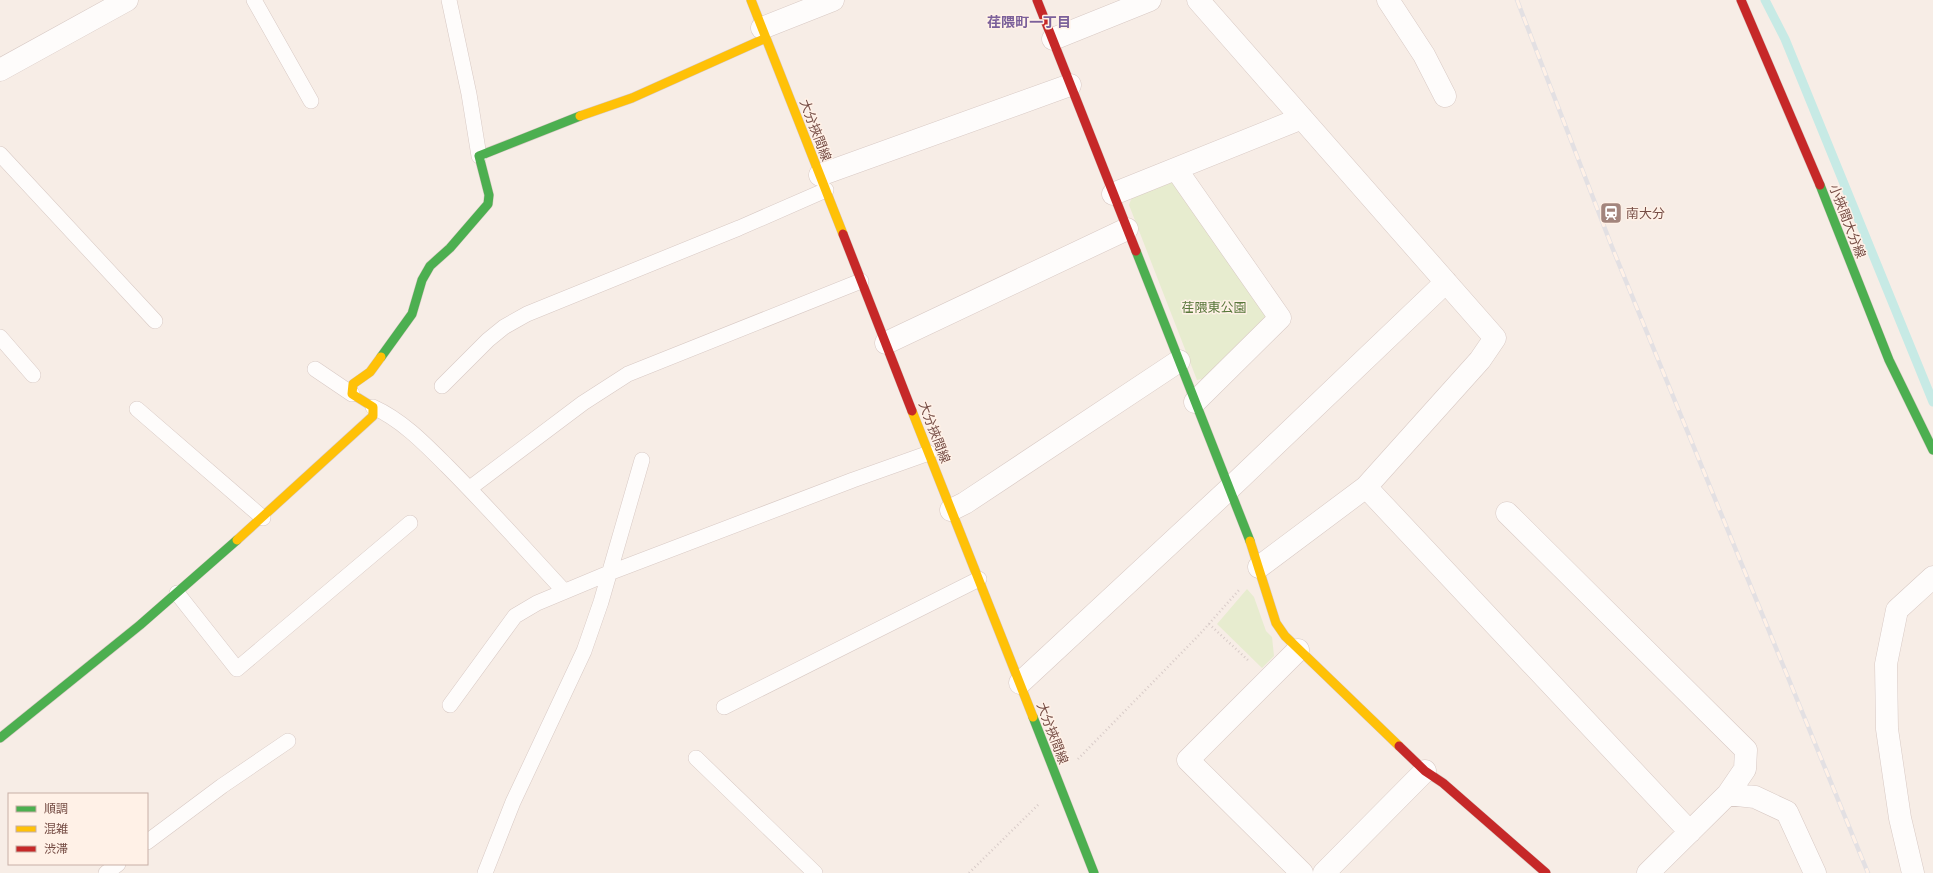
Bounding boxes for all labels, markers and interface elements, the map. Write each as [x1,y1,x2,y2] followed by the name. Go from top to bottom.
[987,12,1071,31] district label: 荏隈町一丁目
[796,96,836,164] street label: 大分挾間線
[1826,181,1870,261] street label: 小挾間大分線
[1598,200,1624,226] station icon: 南大分
[1626,204,1665,222] place label: 南大分
[1181,298,1247,316] park label: 荏隈東公園
[915,398,955,466] street label: 大分挾間線
[1033,699,1073,767] street label: 大分挾間線
[8,793,148,865] legend
[44,800,68,817] text: 順調
[44,820,68,837] text: 混雑
[44,840,68,857] text: 渋滞

